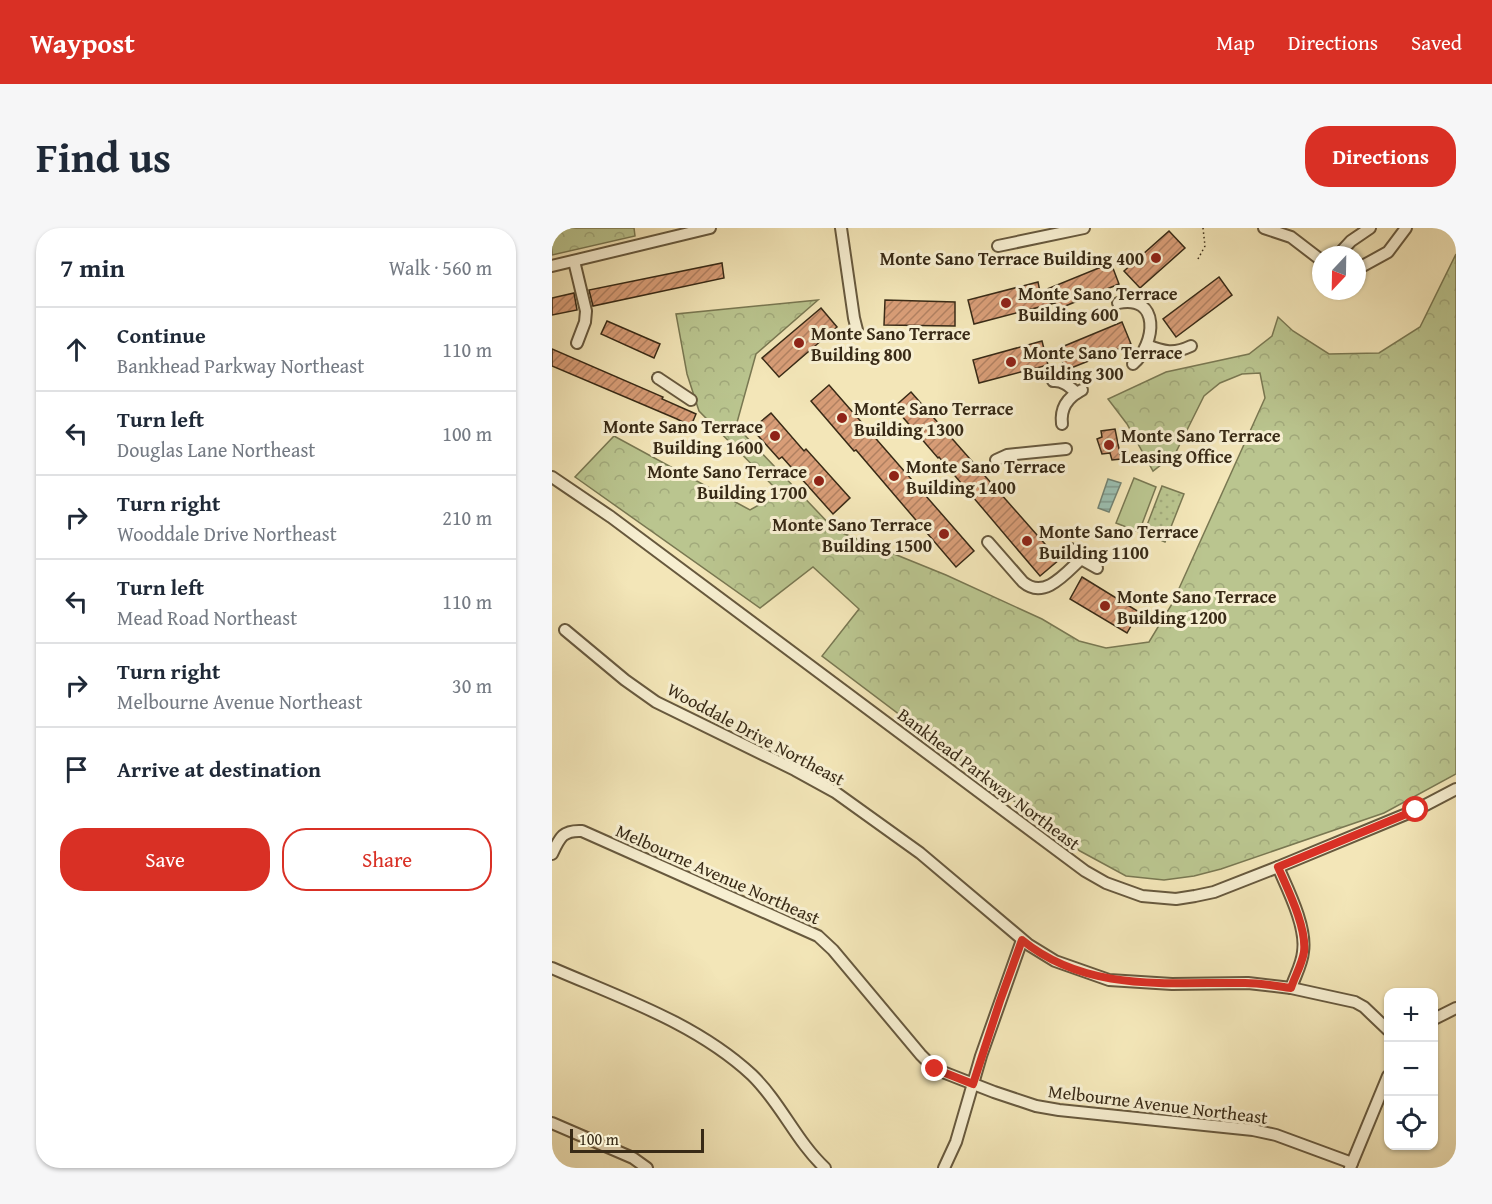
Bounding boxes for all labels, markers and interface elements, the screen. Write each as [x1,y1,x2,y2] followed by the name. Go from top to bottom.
[30,22,135,63] text: Waypost
[1216,27,1255,58] text: Map
[1288,27,1378,58] text: Directions
[1411,27,1462,58] text: Saved
[36,126,171,187] text: Find us
[1305,126,1456,187] button: Directions
[880,245,1144,272] place label: Monte Sano Terrace Building 400
[1312,246,1366,300] north arrow
[60,248,125,287] text: 7 min
[1149,251,1163,265] marker: Monte Sano Terrace Building 400
[389,253,492,282] text: Walk · 560 m
[1018,280,1178,328] place label: Monte Sano Terrace Building 600
[999,296,1013,310] marker: Monte Sano Terrace Building 600
[117,319,206,351] text: Continue
[811,320,971,368] place label: Monte Sano Terrace Building 800
[60,333,93,366] icon: ahead
[442,335,492,364] text: 110 m
[792,336,806,350] marker: Monte Sano Terrace Building 800
[1023,339,1183,387] place label: Monte Sano Terrace Building 300
[117,351,364,380] text: Bankhead Parkway Northeast
[1004,355,1018,369] marker: Monte Sano Terrace Building 300
[854,395,1014,443] place label: Monte Sano Terrace Building 1300
[117,403,204,435] text: Turn left
[835,411,849,425] marker: Monte Sano Terrace Building 1300
[603,413,763,461] place label: Monte Sano Terrace Building 1600
[60,417,93,450] icon: left
[442,419,492,448] text: 100 m
[1121,422,1281,470] place label: Monte Sano Terrace Leasing Office
[768,429,782,443] marker: Monte Sano Terrace Building 1600
[117,435,315,464] text: Douglas Lane Northeast
[1102,438,1116,452] marker: Monte Sano Terrace Leasing Office
[906,453,1066,501] place label: Monte Sano Terrace Building 1400
[647,458,807,506] place label: Monte Sano Terrace Building 1700
[887,469,901,483] marker: Monte Sano Terrace Building 1400
[812,474,826,488] marker: Monte Sano Terrace Building 1700
[117,487,220,519] text: Turn right
[60,501,93,534] icon: right
[442,503,492,532] text: 210 m
[772,511,932,559] place label: Monte Sano Terrace Building 1500
[1039,518,1199,566] place label: Monte Sano Terrace Building 1100
[117,519,337,548] text: Wooddale Drive Northeast
[937,527,951,541] marker: Monte Sano Terrace Building 1500
[1020,534,1034,548] marker: Monte Sano Terrace Building 1100
[117,571,204,603] text: Turn left
[1117,583,1277,631] place label: Monte Sano Terrace Building 1200
[60,585,93,618] icon: left
[442,587,492,616] text: 110 m
[1098,599,1112,613] marker: Monte Sano Terrace Building 1200
[117,603,297,632] text: Mead Road Northeast
[117,655,220,687] text: Turn right
[60,669,93,702] icon: right
[452,671,492,700] text: 30 m
[662,676,850,793] street label: Wooddale Drive Northeast
[117,687,363,716] text: Melbourne Avenue Northeast
[892,701,1087,857] street label: Bankhead Parkway Northeast
[60,753,93,786] icon: arrive
[117,753,321,785] text: Arrive at destination
[1402,796,1428,822] route start
[612,817,825,932] street label: Melbourne Avenue Northeast
[60,828,270,891] button: Save
[282,828,492,891] button: Share
[1384,988,1438,1150] map controls
[1384,988,1438,1042] button: +
[1384,1042,1438,1096] button: −
[921,1055,947,1081] route end
[1047,1077,1270,1131] street label: Melbourne Avenue Northeast
[1384,1096,1438,1150] button: locate
[570,1126,704,1154] scale bar
[579,1127,619,1151] text: 100 m

